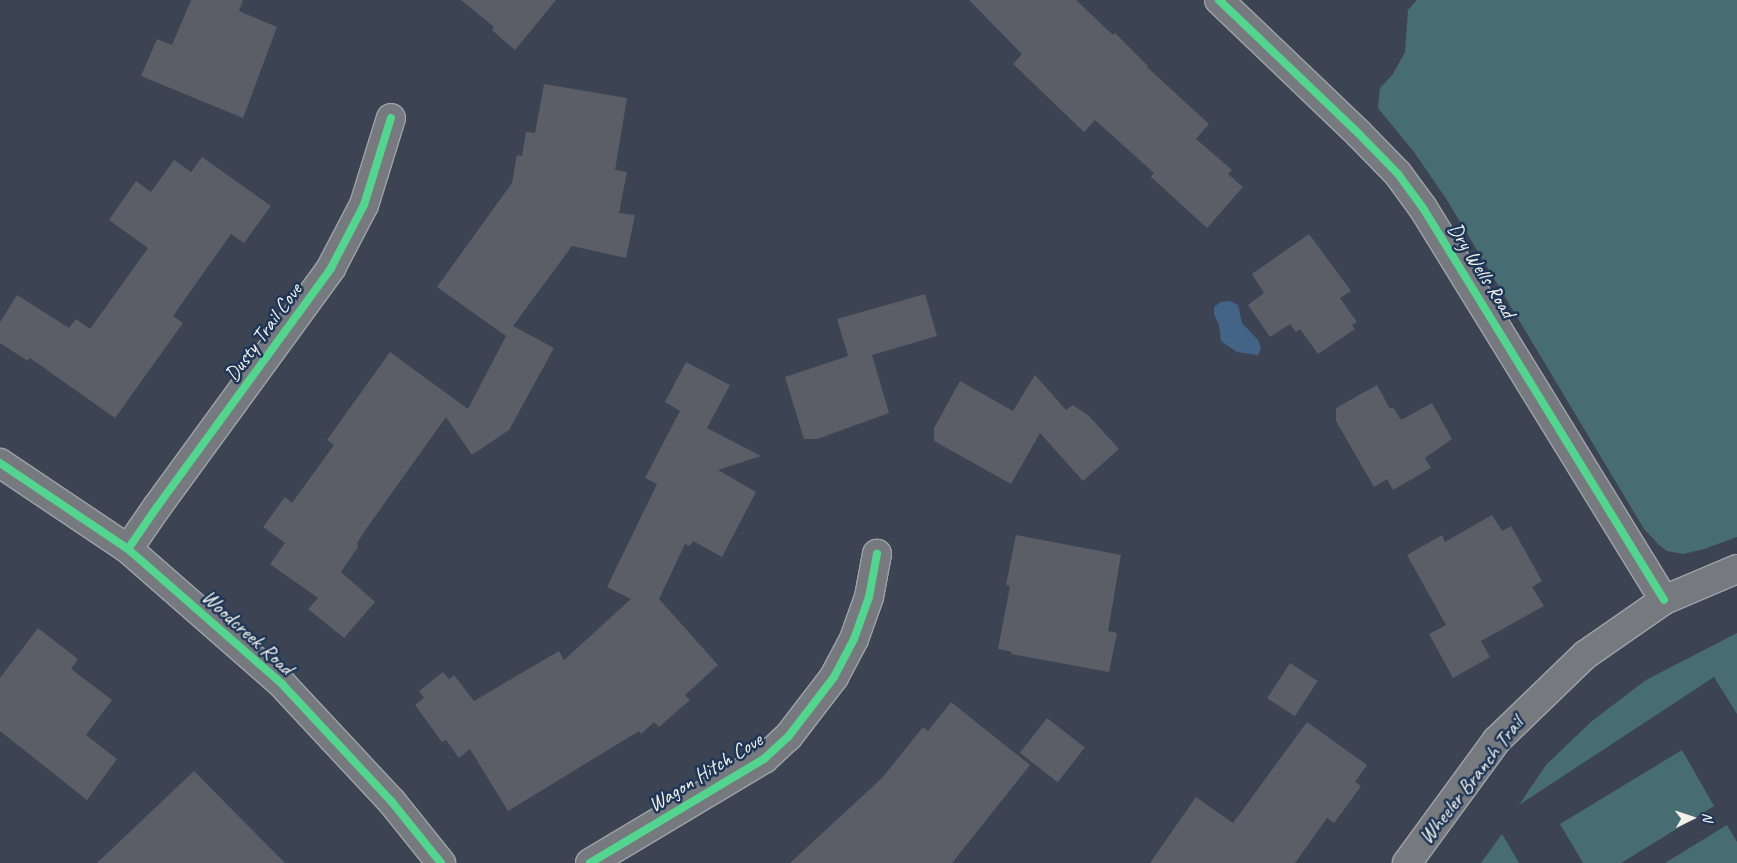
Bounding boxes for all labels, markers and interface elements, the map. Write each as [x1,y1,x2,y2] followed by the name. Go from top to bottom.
[1442,217,1522,323] street label: Dry Wells Road
[219,278,307,386] street label: Dusty Trail Cove
[197,584,299,680] street label: Woodcreek Road
[1414,712,1528,848] street label: Wheeler Branch Trail
[643,727,767,817] street label: Wagon Hitch Cove
[1667,793,1717,843] north arrow
[1699,812,1716,822] text: N

